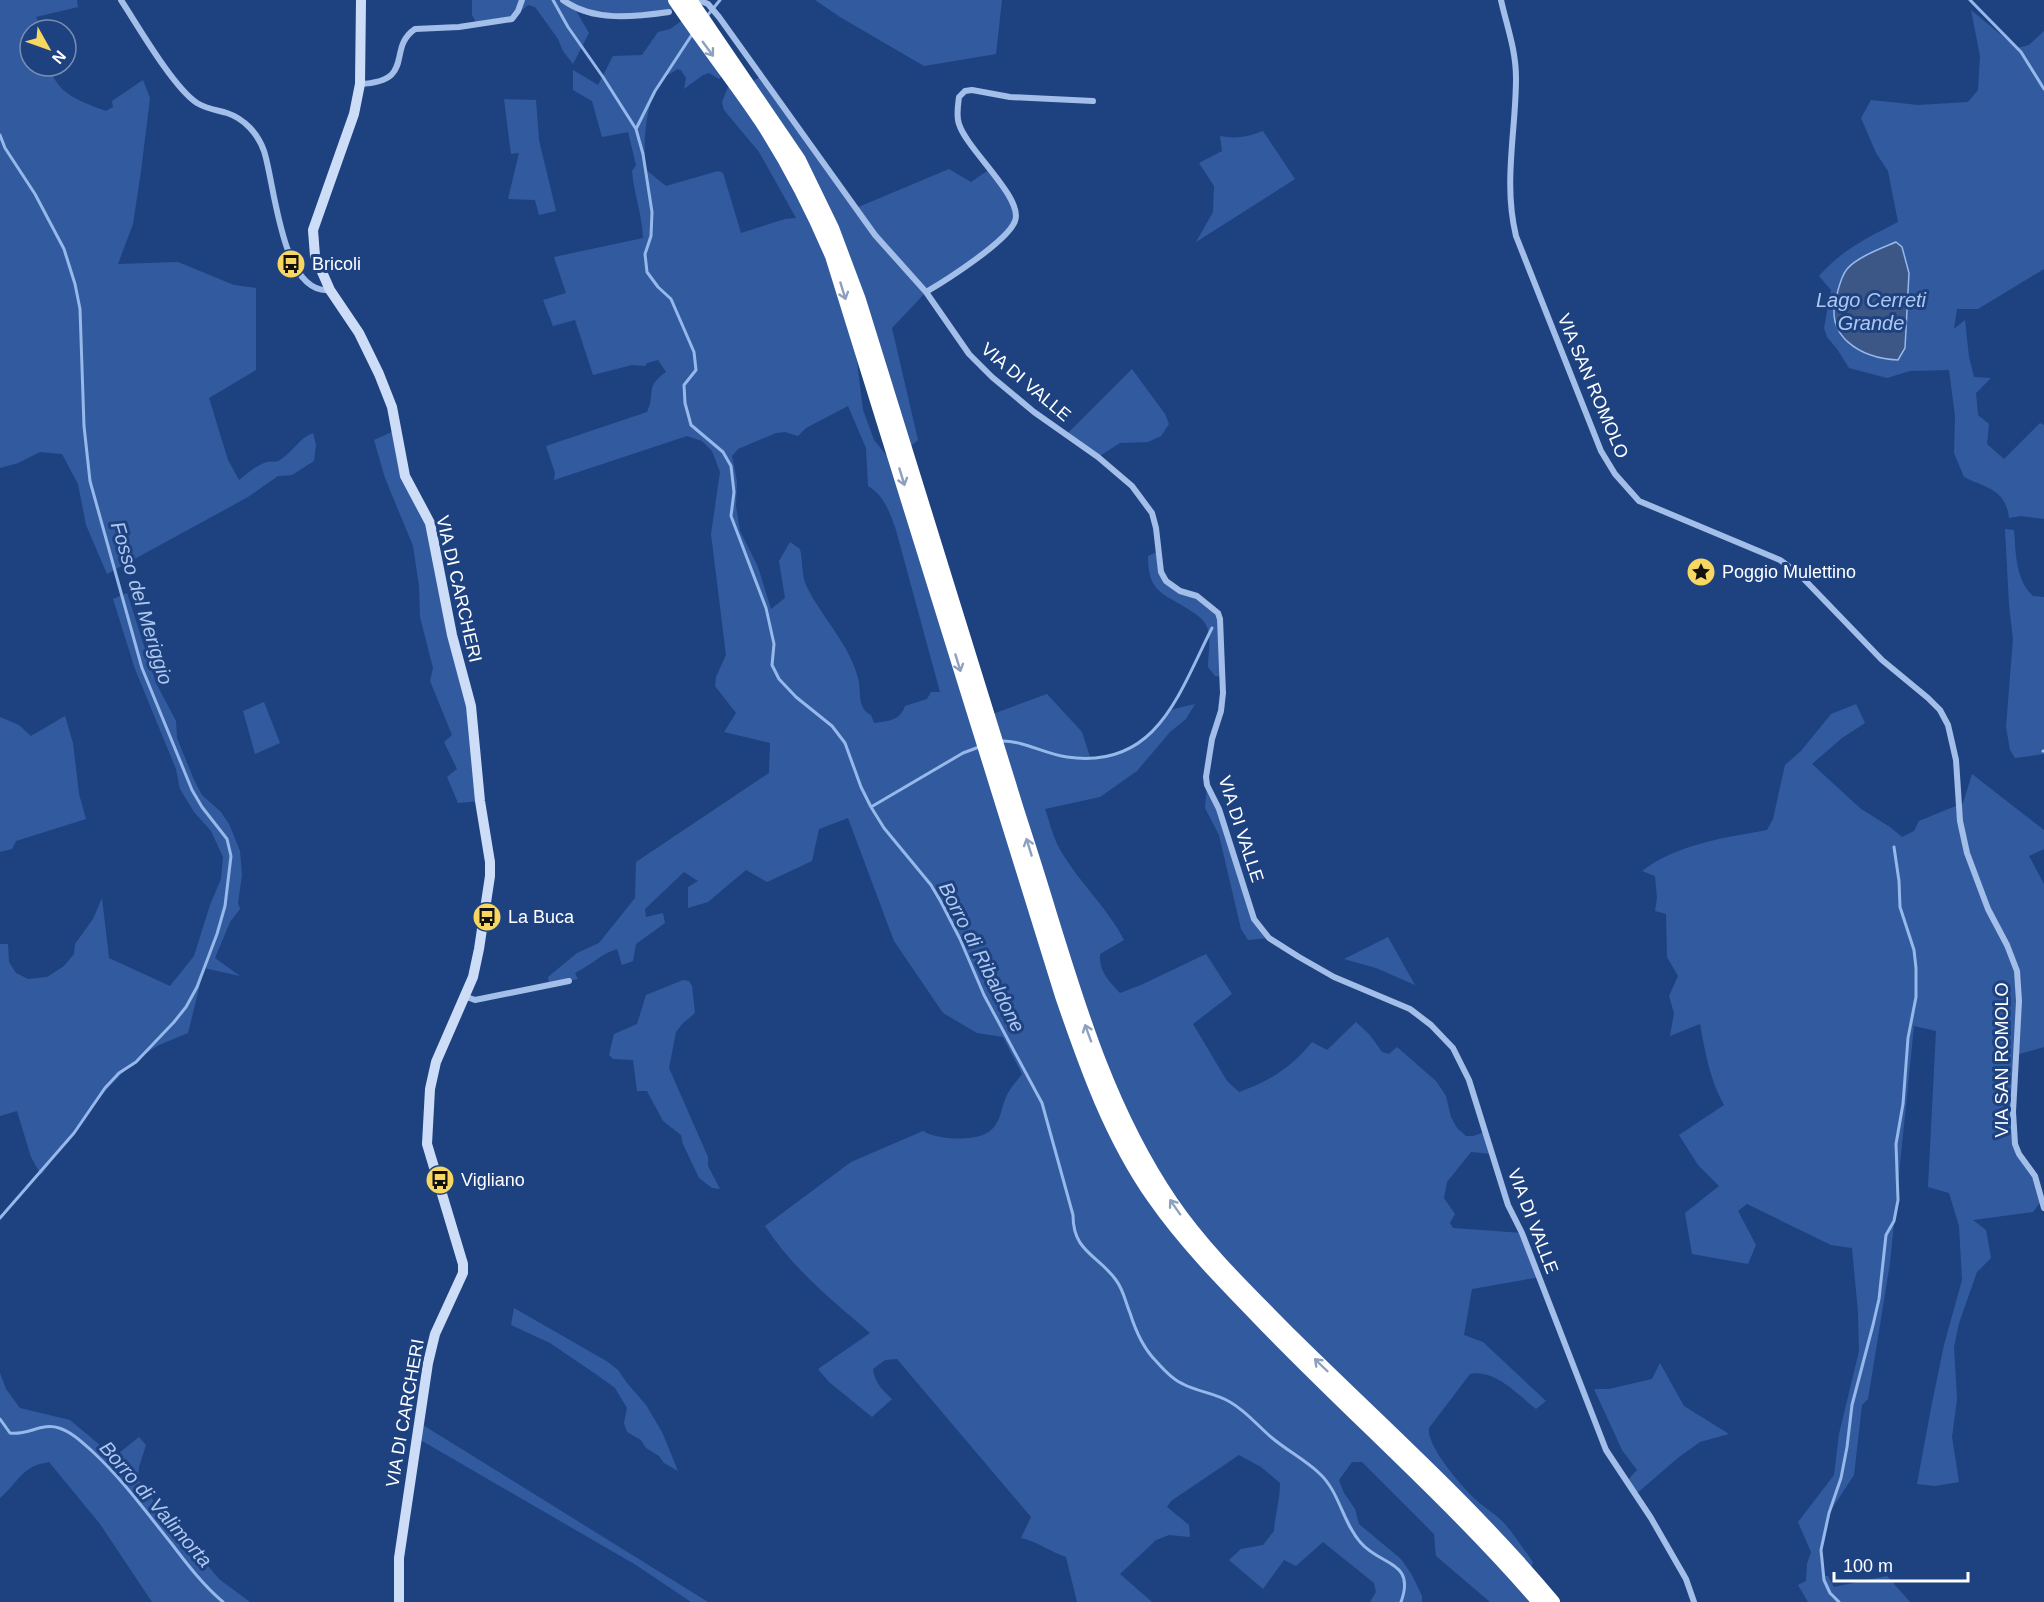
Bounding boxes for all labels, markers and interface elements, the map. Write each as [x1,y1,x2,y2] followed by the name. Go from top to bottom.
[18,18,78,78] north arrow
[702,40,714,56] one-way arrow
[49,47,69,67] text: N
[275,248,307,280] bus stop icon: Bricoli
[312,254,361,274] place label: Bricoli
[838,281,849,300] one-way arrow
[1816,289,1927,334] water label: Lago Cerreti Grande
[1554,311,1632,461] street label: VIA SAN ROMOLO
[977,339,1075,425] street label: VIA DI VALLE
[897,467,908,486] one-way arrow
[432,514,486,664] street label: VIA DI CARCHERI
[107,519,177,687] water label: Fosso del Meriggio
[1685,556,1717,588] place icon: Poggio Mulettino
[1722,562,1856,582] place label: Poggio Mulettino
[954,653,965,672] one-way arrow
[1214,773,1268,885] street label: VIA DI VALLE
[1023,838,1034,857] one-way arrow
[935,878,1029,1036] water label: Borro di Ribaldone
[471,901,503,933] bus stop icon: La Buca
[508,907,575,927] place label: La Buca
[1992,982,2012,1138] street label: VIA SAN ROMOLO
[1081,1024,1092,1043] one-way arrow
[424,1164,456,1196] bus stop icon: Vigliano
[1504,1166,1562,1276] street label: VIA DI VALLE
[461,1170,525,1190] place label: Vigliano
[1169,1199,1181,1215] one-way arrow
[382,1337,428,1489] street label: VIA DI CARCHERI
[1314,1358,1329,1373] one-way arrow
[95,1437,217,1571] water label: Borro di Valimorta
[1834,1545,1968,1583] scale bar
[1843,1556,1893,1576] text: 100 m

